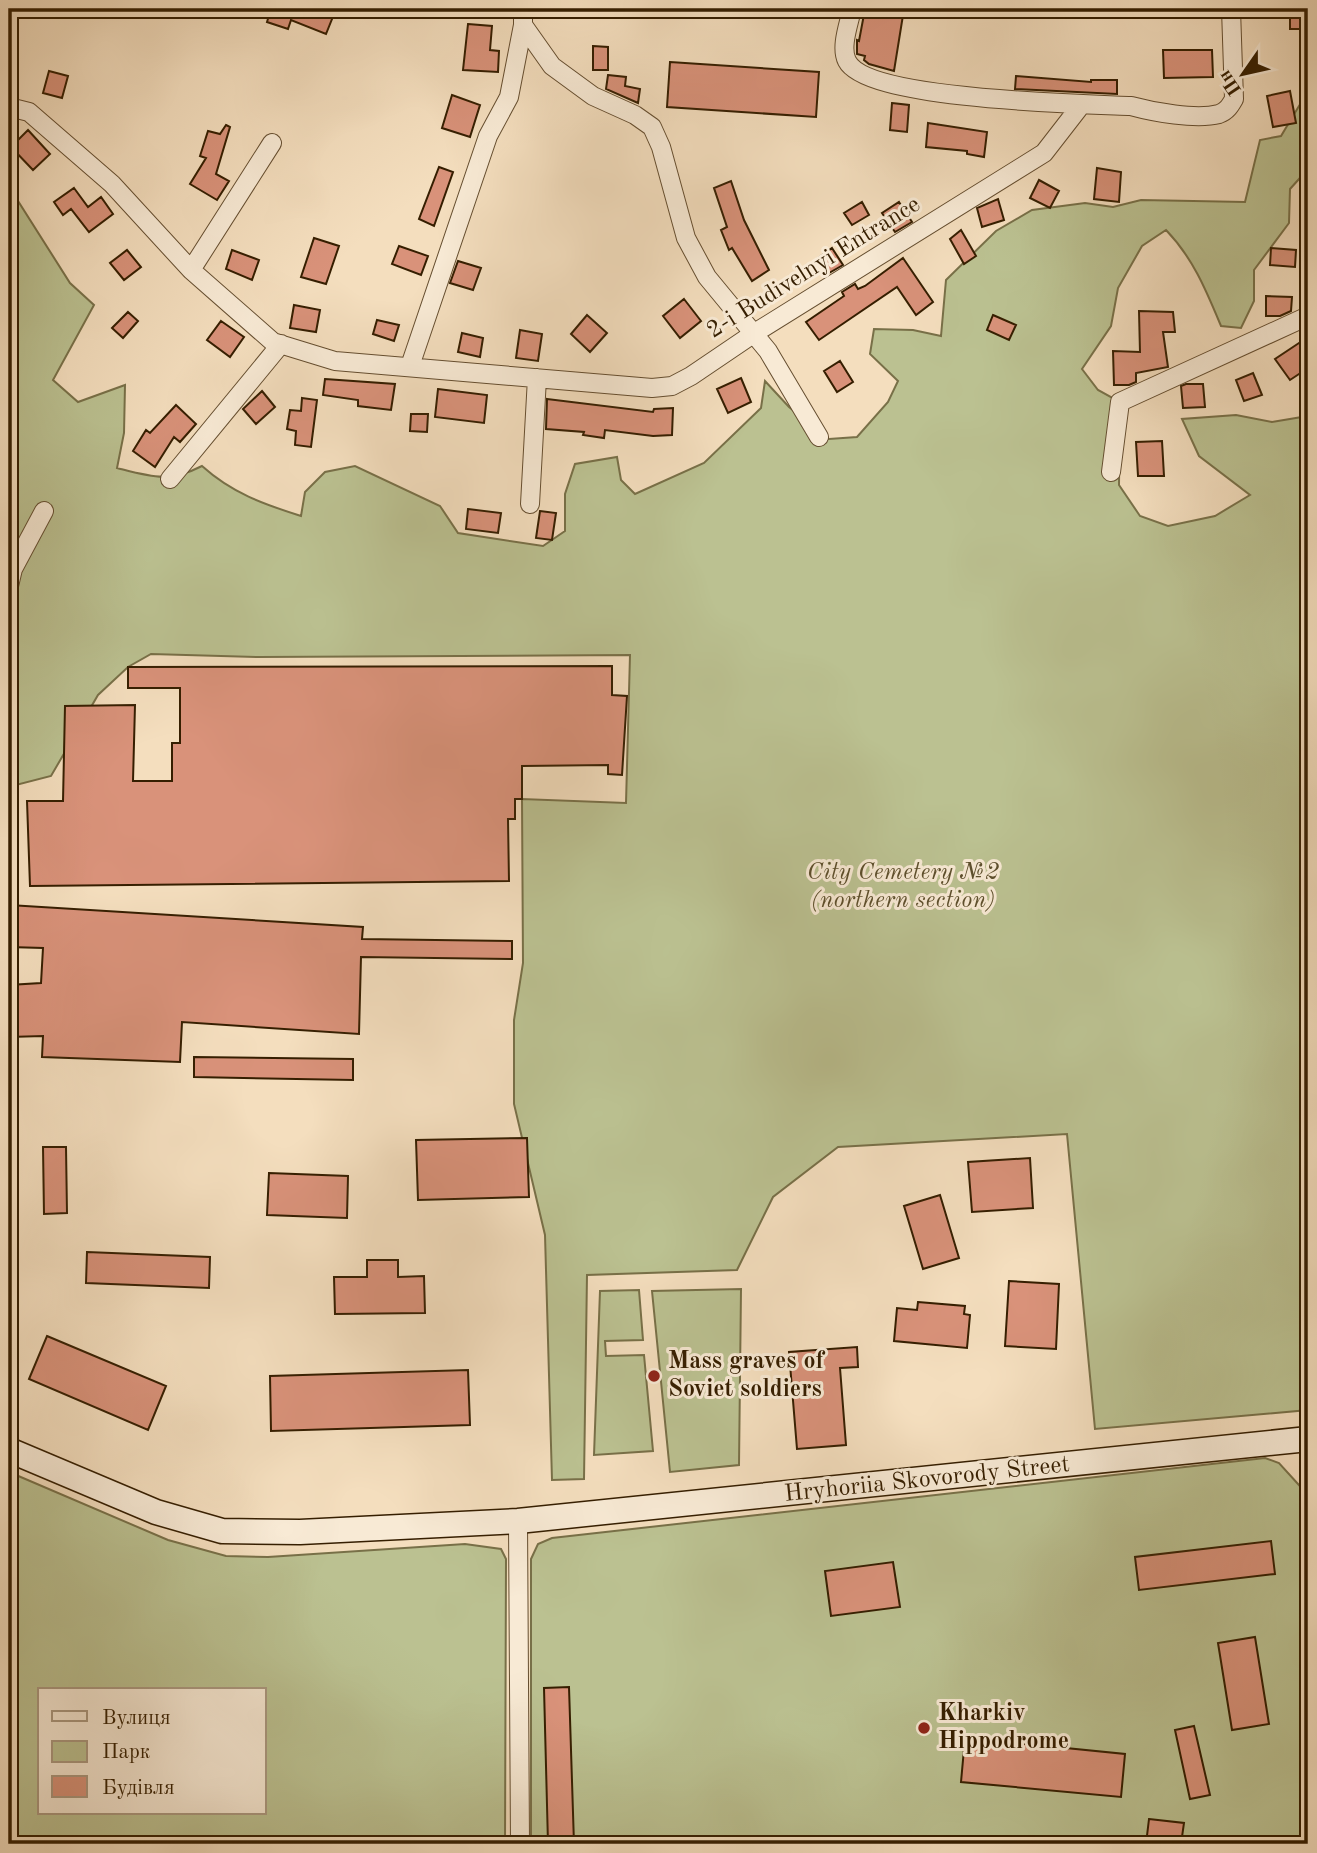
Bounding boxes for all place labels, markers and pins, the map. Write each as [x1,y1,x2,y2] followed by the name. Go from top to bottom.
[668,1350,826,1402] place label: Mass graves of Soviet soldiers
[646,1368,662,1384] marker: Mass graves of Soviet soldiers
[938,1702,1069,1754] place label: Kharkiv Hippodrome
[916,1720,932,1736] marker: Kharkiv Hippodrome

